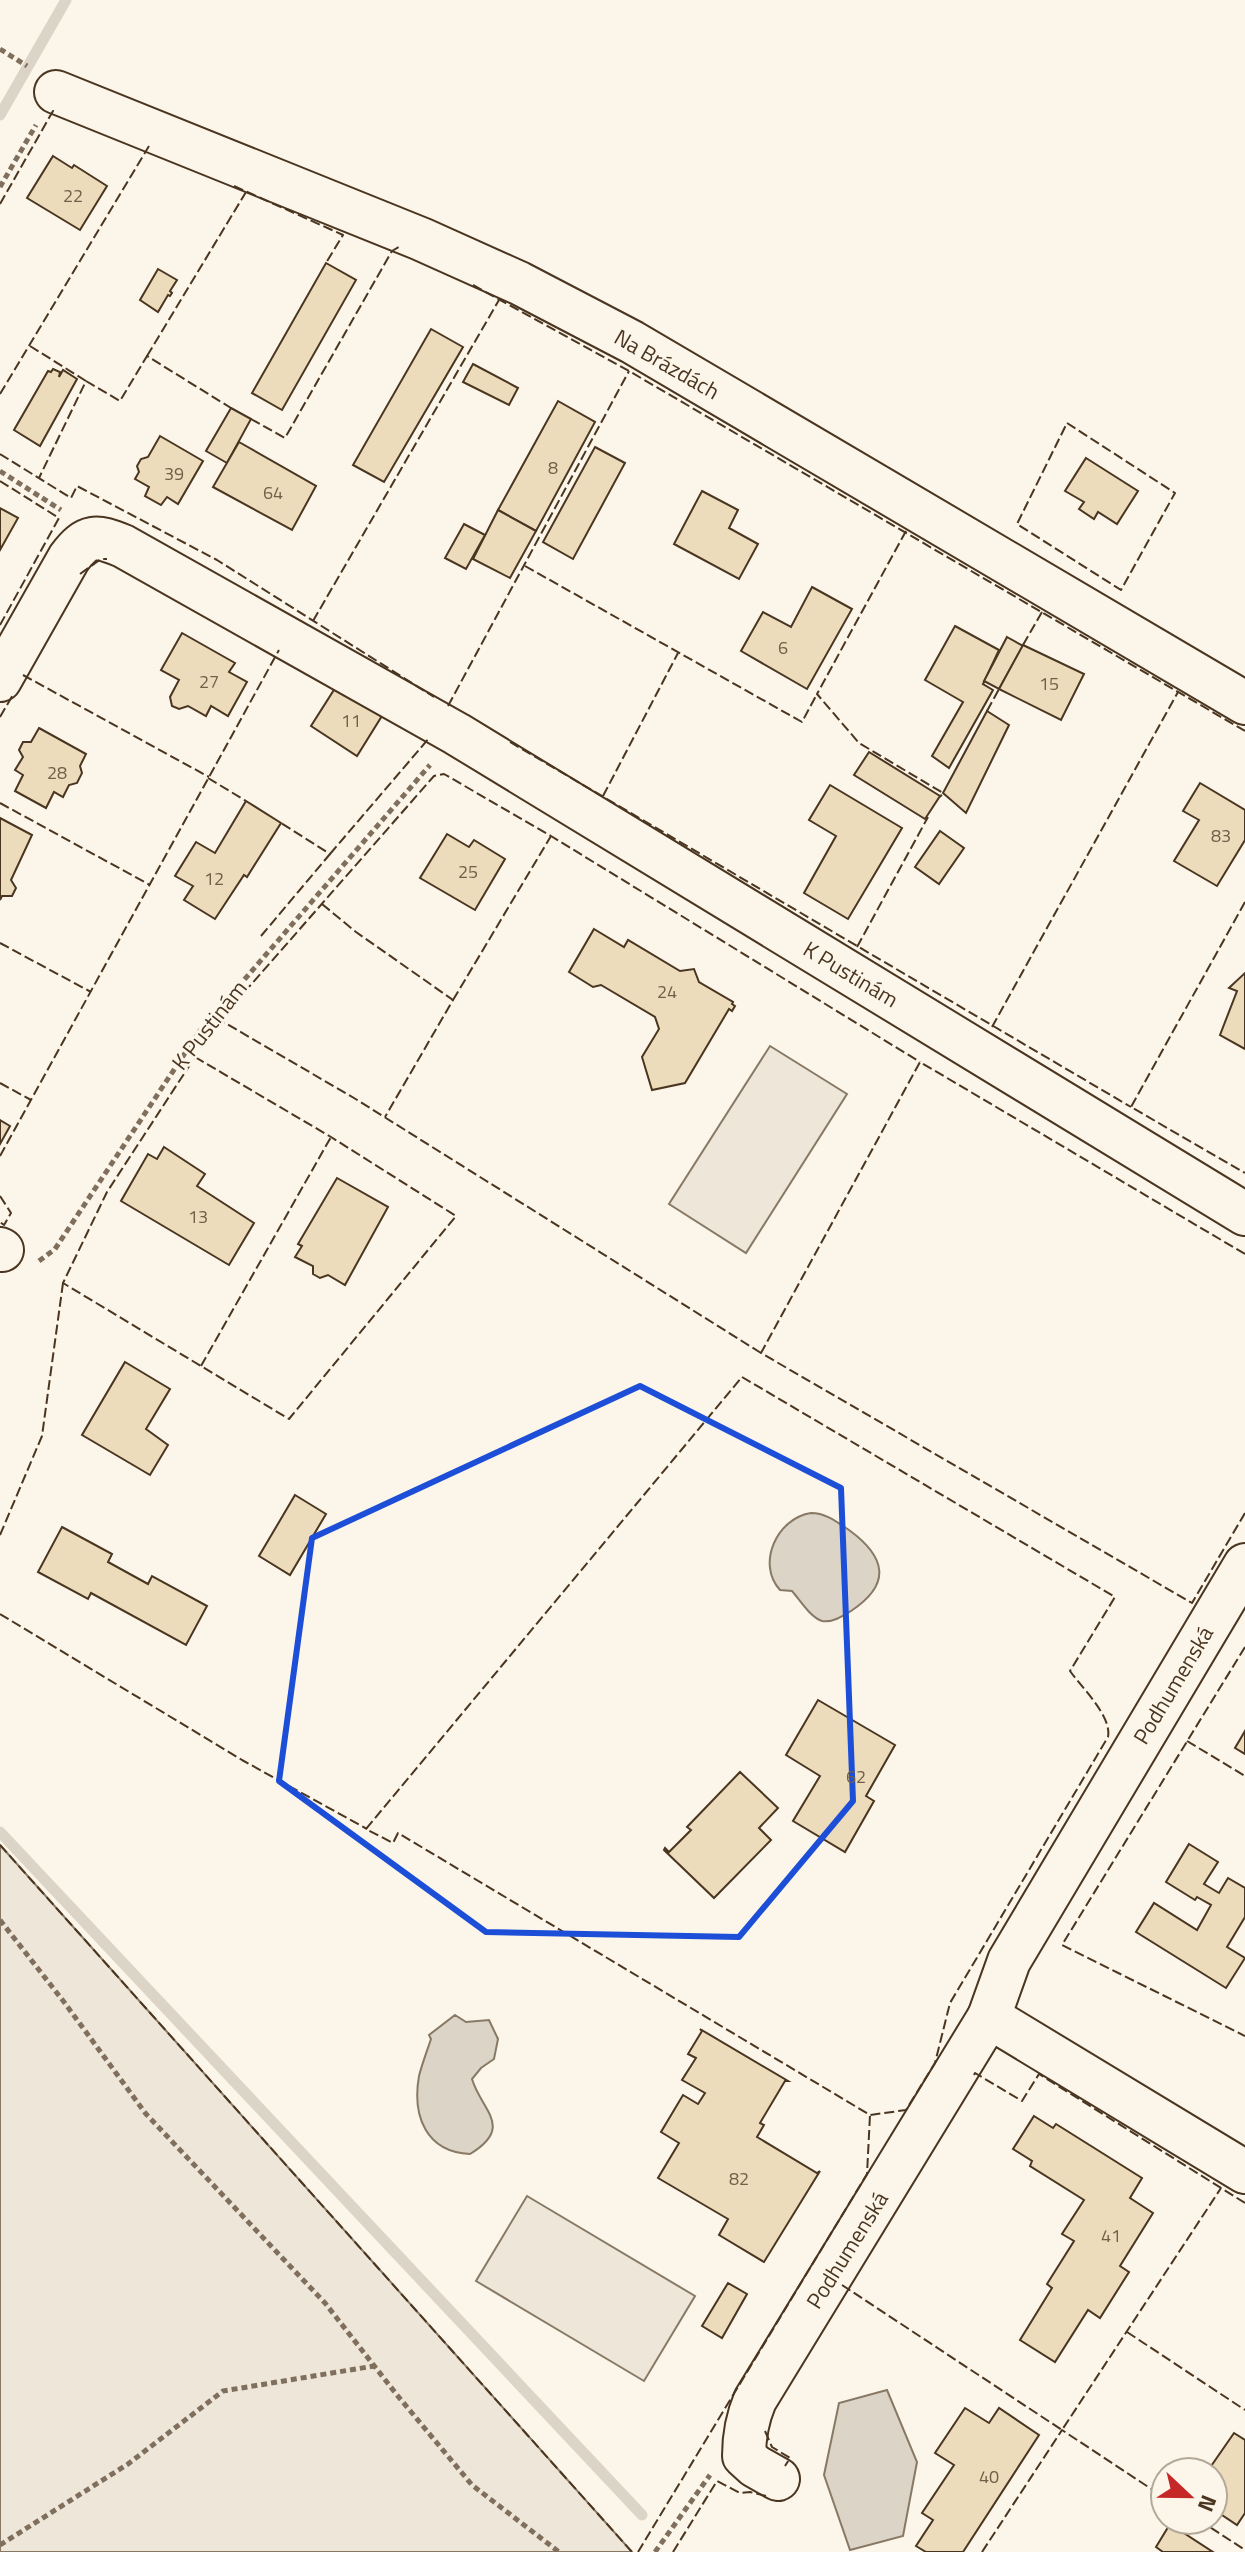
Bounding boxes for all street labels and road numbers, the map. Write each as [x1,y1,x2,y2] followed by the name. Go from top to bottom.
[608,320,726,408] street label: Na Brázdách
[797,932,905,1016] street label: K Pustinám
[163,973,255,1077] street label: K Pustinám
[1124,1619,1222,1751] street label: Podhumenská
[797,2185,897,2315] street label: Podhumenská

